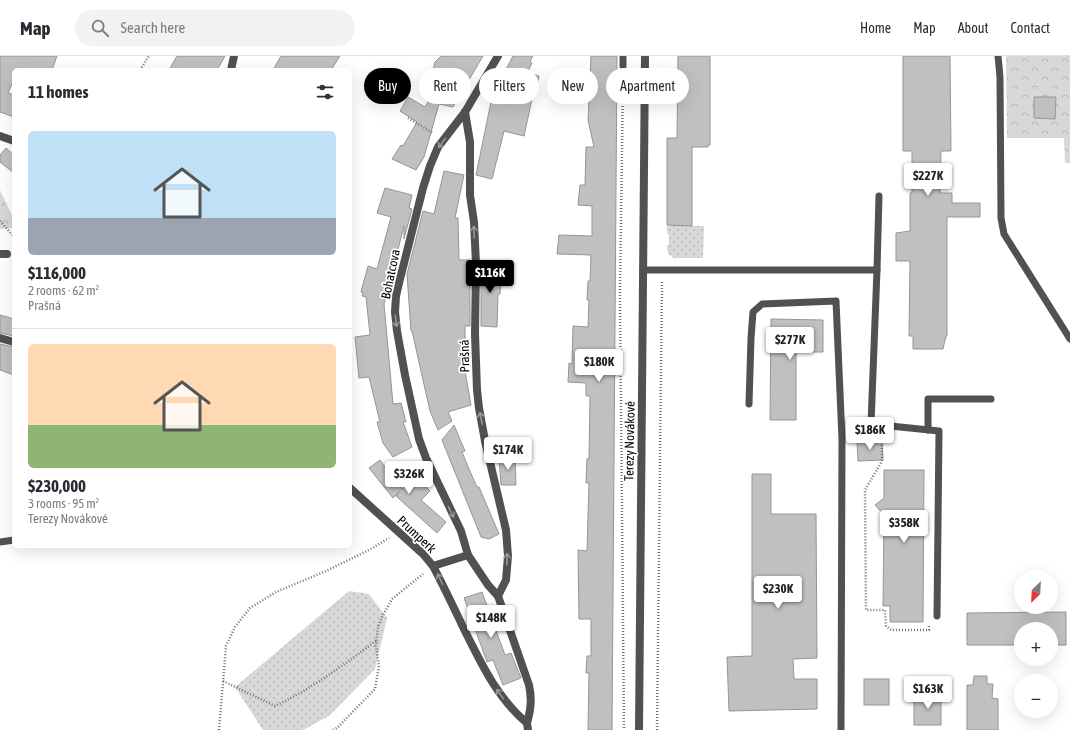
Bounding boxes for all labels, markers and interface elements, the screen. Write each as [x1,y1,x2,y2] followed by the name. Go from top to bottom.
[75,10,355,46] search box
[20,17,51,39] text: Map
[89,17,111,39] icon: search
[121,19,185,36] text: Search here
[860,20,891,36] text: Home
[913,20,936,36] text: Map
[958,20,989,36] text: About
[1011,20,1050,36] text: Contact
[364,68,411,104] chip: Buy
[419,68,471,104] chip: Rent
[479,68,539,104] chip: Filters
[547,68,598,104] chip: New
[606,68,689,104] chip: Apartment
[314,81,336,103] icon: filters
[28,82,89,102] text: 11 homes
[438,137,446,148] one-way arrow
[146,157,218,229] icon: home
[900,163,956,197] pin: $227K
[913,168,943,183] text: $227K
[471,226,478,239] one-way arrow
[378,248,403,300] street label: Bohatcova
[462,260,518,294] pin: $116K
[28,263,86,283] text: $116,000
[475,265,505,280] text: $116K
[28,283,99,298] text: 2 rooms · 62 m²
[28,298,61,313] text: Prašná
[392,314,400,327] one-way arrow
[762,327,818,361] pin: $277K
[775,332,805,347] text: $277K
[457,339,472,373] street label: Prašná
[571,349,627,383] pin: $180K
[584,354,614,369] text: $180K
[146,370,218,442] icon: home
[621,401,638,481] street label: Terezy Novákové
[476,412,484,425] one-way arrow
[842,417,898,451] pin: $186K
[855,422,885,437] text: $186K
[480,437,536,471] pin: $174K
[493,442,523,457] text: $174K
[381,461,437,495] pin: $326K
[394,466,424,481] text: $326K
[28,476,86,496] text: $230,000
[28,496,99,511] text: 3 rooms · 95 m²
[448,506,456,518] one-way arrow
[876,510,932,544] pin: $358K
[28,511,108,526] text: Terezy Novákové
[394,513,439,556] street label: Prumperk
[889,515,919,530] text: $358K
[504,553,511,566] one-way arrow
[1014,570,1058,614] north arrow
[1014,570,1058,718] map controls
[436,574,443,586] one-way arrow
[750,576,806,610] pin: $230K
[763,581,793,596] text: $230K
[463,605,519,639] pin: $148K
[476,610,506,625] text: $148K
[1014,622,1058,666] button: +
[1014,674,1058,718] button: −
[900,676,956,710] pin: $163K
[913,681,943,696] text: $163K
[496,689,504,700] one-way arrow

